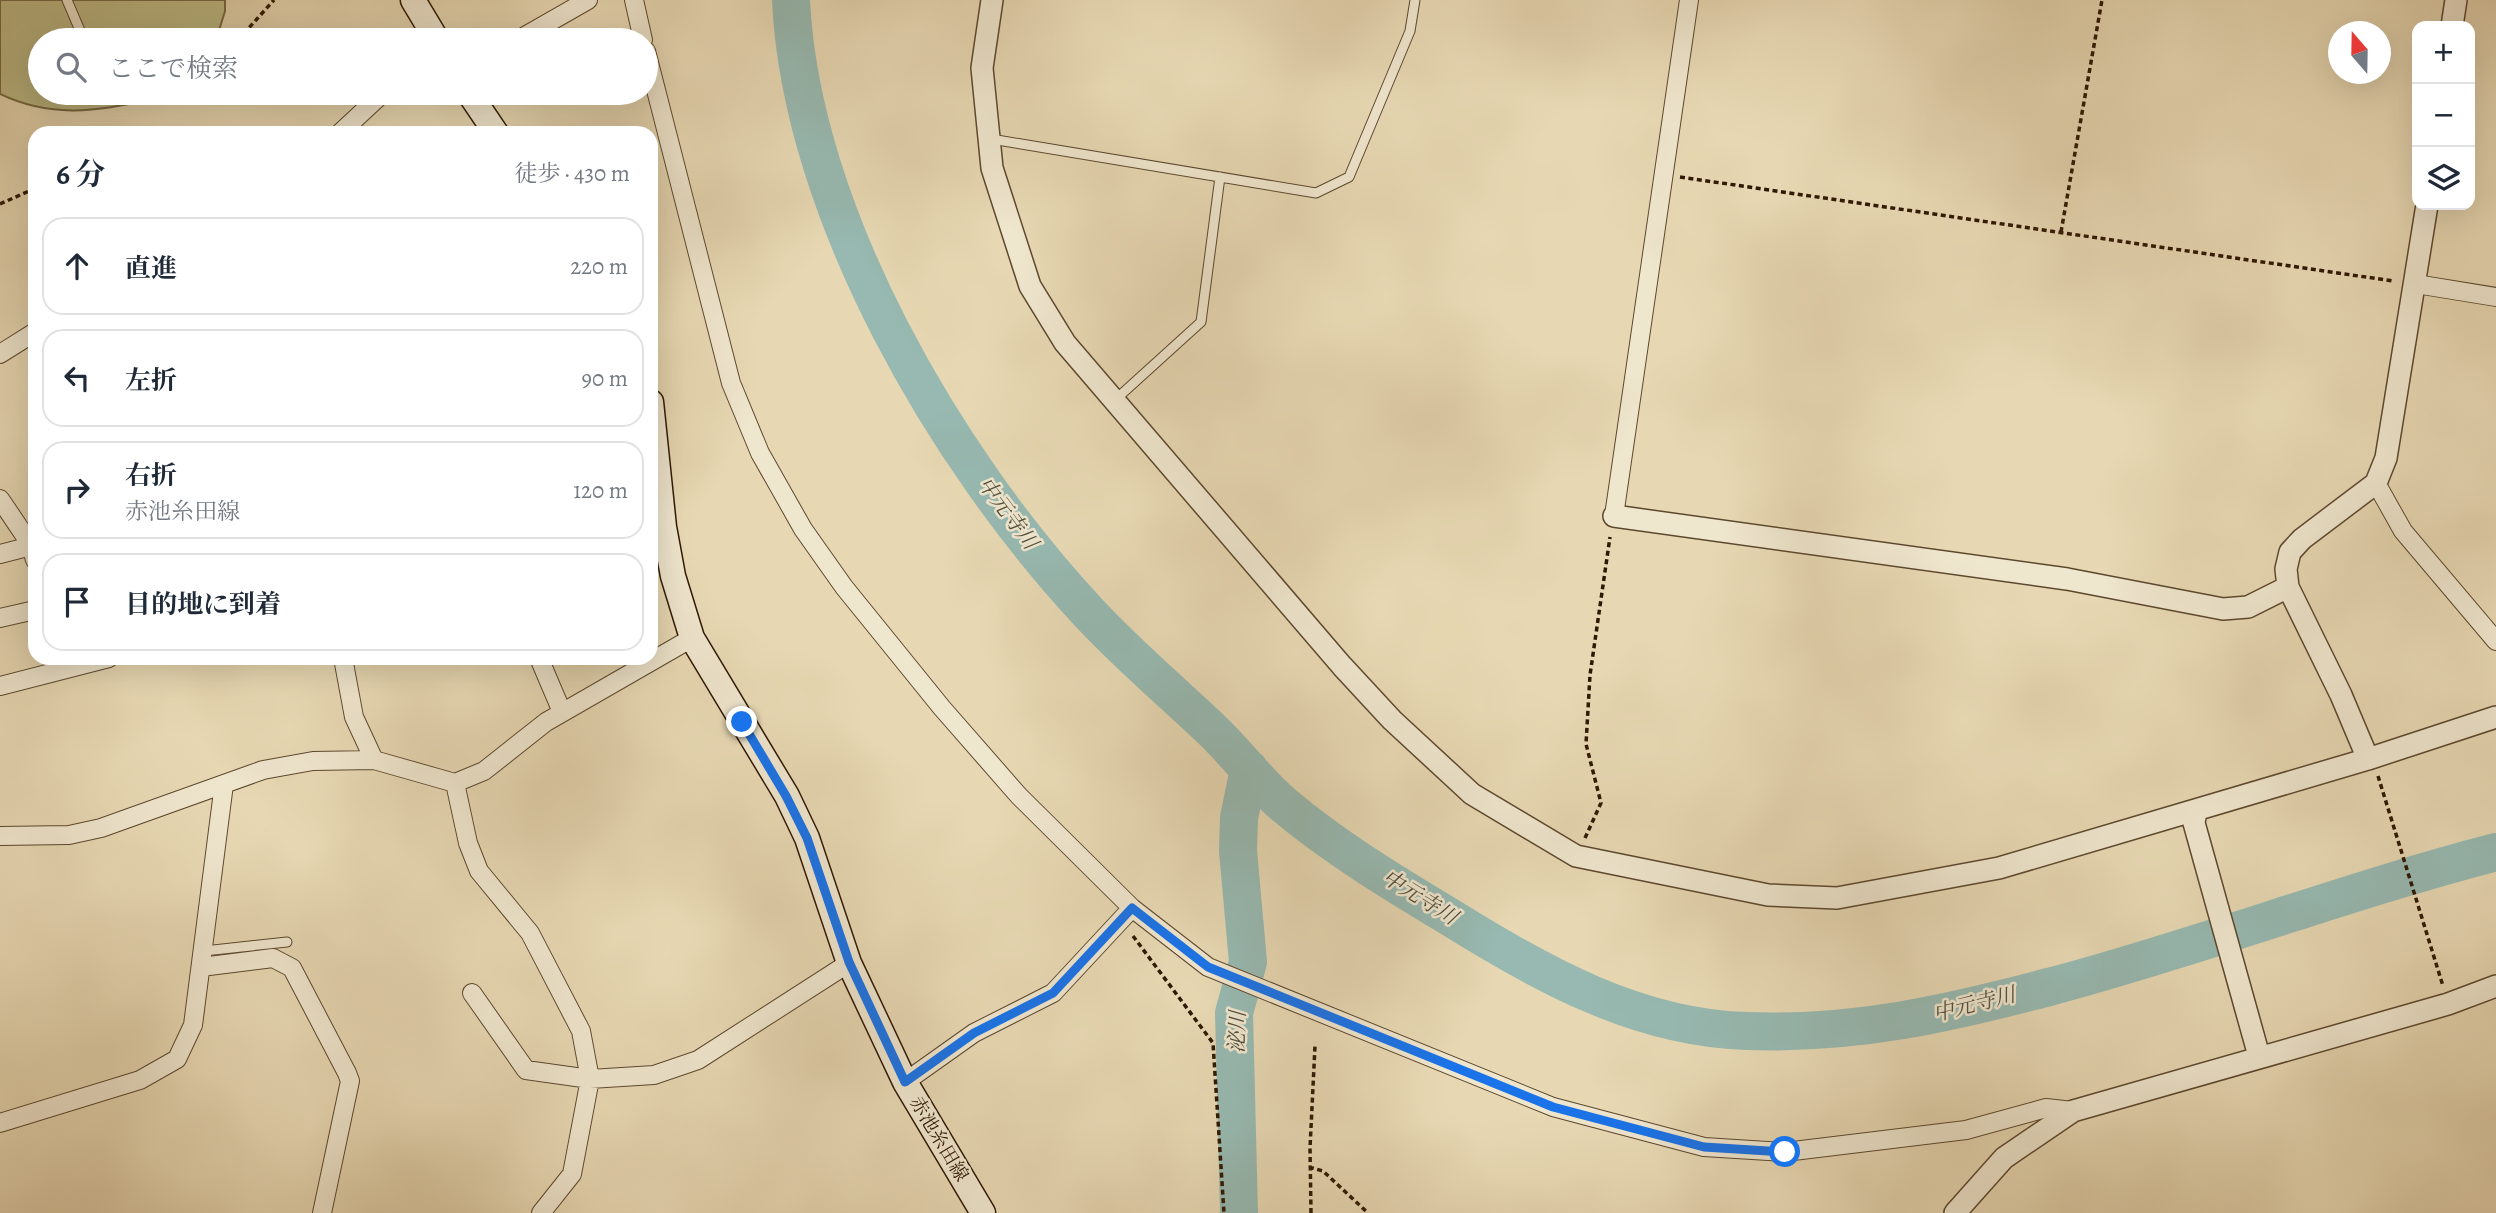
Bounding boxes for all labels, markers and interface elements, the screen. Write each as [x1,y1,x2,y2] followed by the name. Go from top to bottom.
[2328,21,2391,84] north arrow
[2412,21,2475,210] map controls
[2412,21,2475,84] button: +
[28,28,658,105] search box
[52,48,90,86] icon: search
[108,51,238,86] text: ここで検索
[2412,84,2475,147] button: −
[2412,147,2475,210] button: layers
[56,154,105,194] text: 6 分
[514,158,630,189] text: 徒歩 · 430 m
[58,247,96,285] icon: ahead
[125,251,177,286] text: 直進
[570,251,628,282] text: 220 m
[58,359,96,397] icon: left
[125,363,177,398] text: 左折
[582,363,628,394] text: 90 m
[125,458,177,493] text: 右折
[58,471,96,509] icon: right
[972,471,1046,557] water label: 中元寺川
[573,475,628,506] text: 120 m
[125,496,240,527] text: 赤池糸田線
[58,583,96,621] icon: arrive
[125,587,281,622] text: 目的地に到着
[726,706,757,737] route end
[1377,863,1465,932] water label: 中元寺川
[1930,980,2020,1028] water label: 中元寺川
[1222,1009,1252,1053] water label: 泌川
[903,1092,975,1186] street label: 赤池糸田線
[1769,1136,1800,1167] route start

